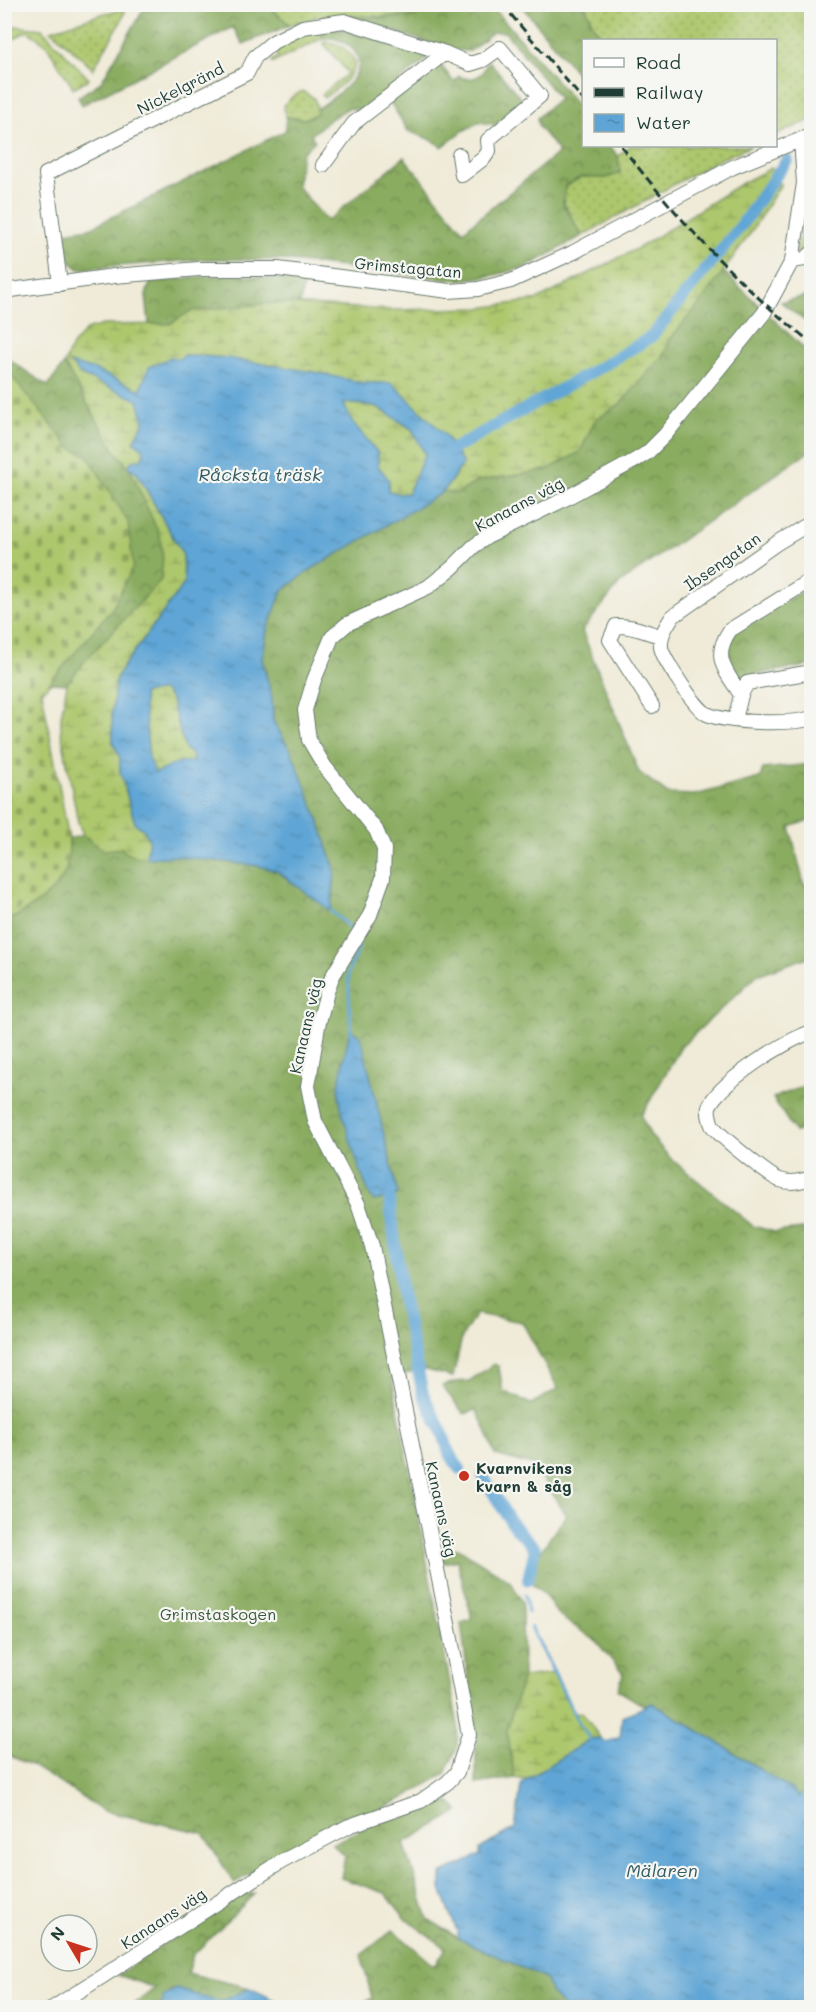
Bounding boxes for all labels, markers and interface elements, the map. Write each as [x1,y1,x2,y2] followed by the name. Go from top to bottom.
[582,39,777,147] legend
[636,50,681,74] text: Road
[133,57,227,119] street label: Nickelgränd
[636,80,703,104] text: Railway
[636,110,691,134] text: Water
[354,252,462,282] street label: Grimstagatan
[198,462,322,486] water label: Råcksta träsk
[471,472,567,536] street label: Kanaans väg
[680,527,764,595] street label: Ibsengatan
[284,976,326,1076] street label: Kanaans väg
[476,1457,572,1496] place label: Kvarnvikens kvarn & såg
[422,1459,462,1559] street label: Kanaans väg
[457,1469,471,1483] marker: Kvarnvikens kvarn & såg
[160,1603,276,1624] park label: Grimstaskogen
[626,1858,698,1882] water label: Mälaren
[116,1883,210,1953] street label: Kanaans väg
[39,1913,99,1973] north arrow
[45,1922,69,1945] text: N

